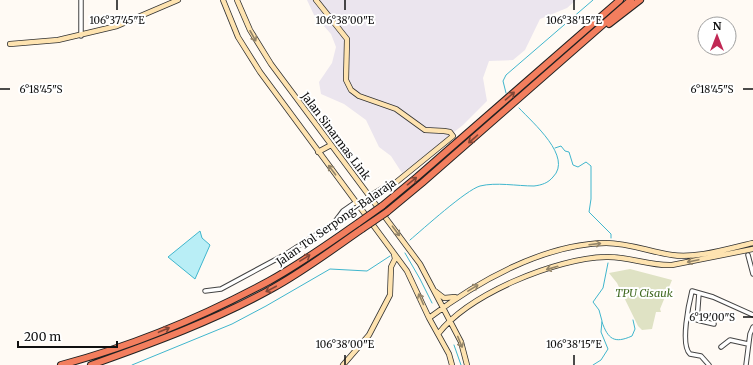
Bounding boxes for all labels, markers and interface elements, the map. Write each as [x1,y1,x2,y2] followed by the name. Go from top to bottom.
[89,14,145,27] text: 106°37'45"E
[316,14,375,27] text: 106°38'00"E
[546,14,602,27] text: 106°38'15"E
[697,16,737,56] north arrow
[713,19,722,33] text: N
[250,30,257,42] one-way arrow
[20,83,63,96] text: 6°18'45"S
[691,83,734,96] text: 6°18'45"S
[298,88,374,183] street label: Jalan Sinarmas Link
[505,92,515,101] one-way arrow
[469,134,479,143] one-way arrow
[328,165,337,176] one-way arrow
[273,175,399,269] street label: Jalan Tol Serpong–Balaraja
[407,177,418,186] one-way arrow
[391,225,400,236] one-way arrow
[588,241,601,248] one-way arrow
[299,254,311,262] one-way arrow
[687,257,700,265] one-way arrow
[546,264,559,272] one-way arrow
[467,283,479,291] one-way arrow
[265,285,277,293] one-way arrow
[615,286,673,300] park label: TPU Cisauk
[417,293,424,305] one-way arrow
[689,311,735,324] text: 6°19'00"S
[18,323,117,349] scale bar
[157,325,169,333] one-way arrow
[24,329,61,344] text: 200 m
[456,335,464,347] one-way arrow
[316,338,375,351] text: 106°38'00"E
[546,338,602,351] text: 106°38'15"E

